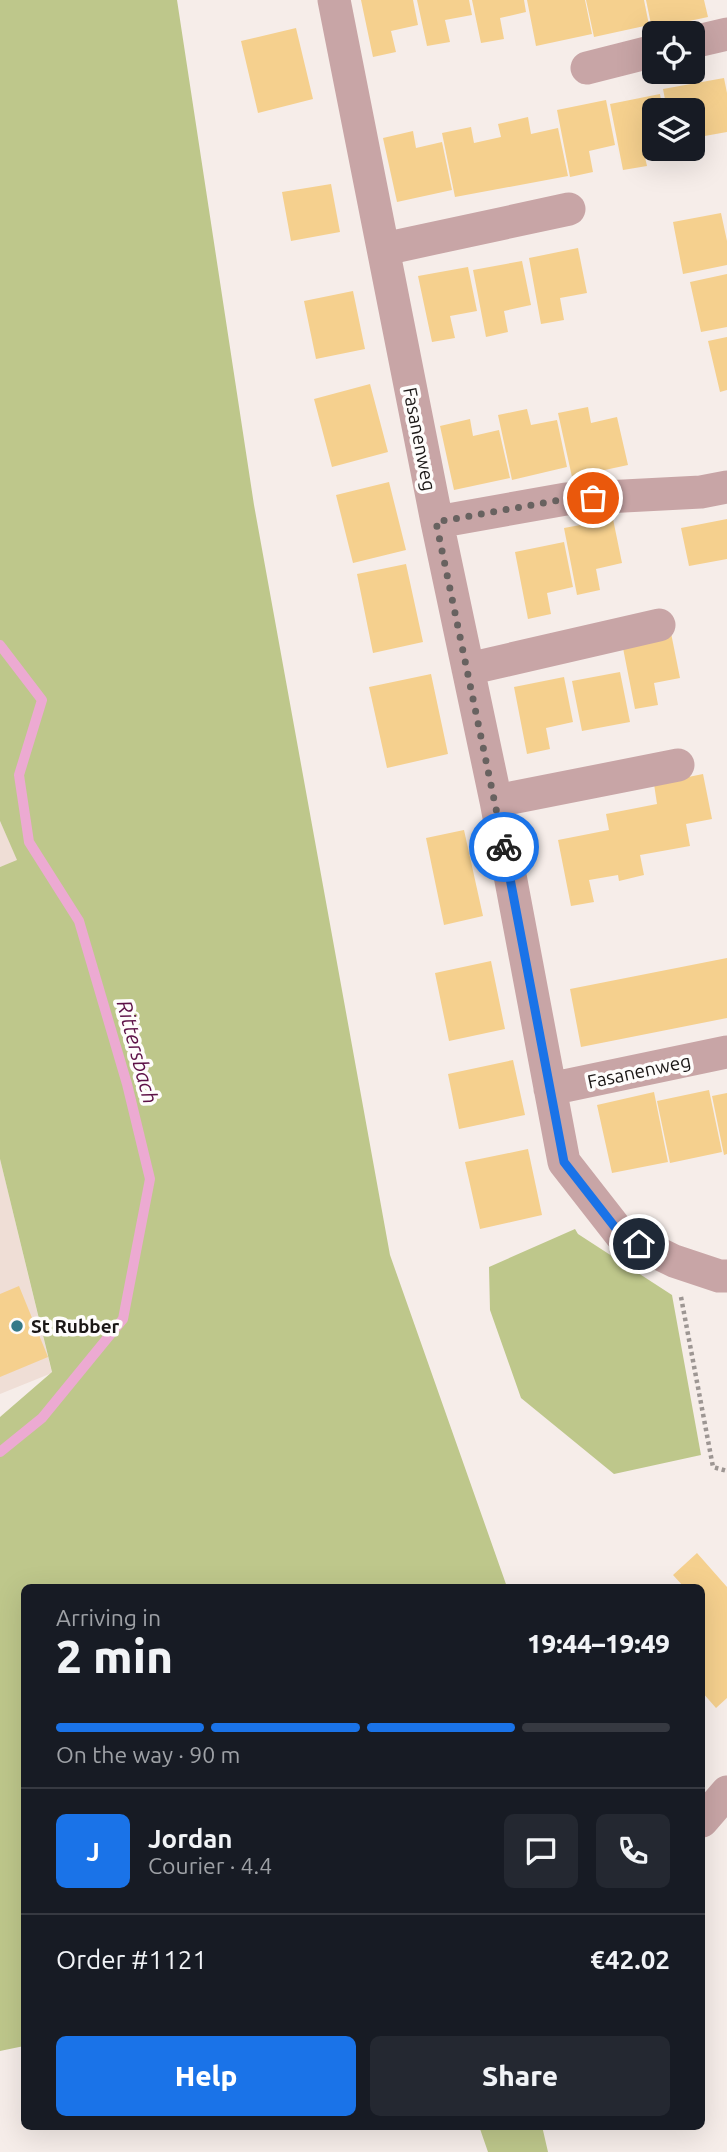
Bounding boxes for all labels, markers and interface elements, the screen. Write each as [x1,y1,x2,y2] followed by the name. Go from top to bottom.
[642,21,705,161] map controls
[642,21,705,84] button: locate
[642,98,705,161] button: layers
[399,385,441,493] street label: Fasanenweg
[563,468,623,528] pin
[574,479,612,517] icon: bag
[469,812,539,882] courier
[485,828,523,866] icon: bike
[113,997,163,1106] water label: Rittersbach
[585,1049,693,1093] street label: Fasanenweg
[609,1214,669,1274] pin
[620,1225,658,1263] icon: home
[31,1315,120,1337] place label: St Rubber
[9,1318,25,1334] marker: St Rubber
[56,1605,161,1630] text: Arriving in
[527,1629,670,1658] text: 19:44–19:49
[56,1630,173,1682] text: 2 min
[56,1742,240,1767] text: On the way · 90 m
[504,1814,578,1888] button: chat
[596,1814,670,1888] button: phone
[148,1824,233,1853] text: Jordan
[86,1837,100,1866] text: J
[148,1853,272,1878] text: Courier · 4.4
[56,1945,207,1974] text: Order #1121
[590,1945,670,1974] text: €42.02
[56,2036,356,2116] button: Help
[370,2036,670,2116] button: Share

